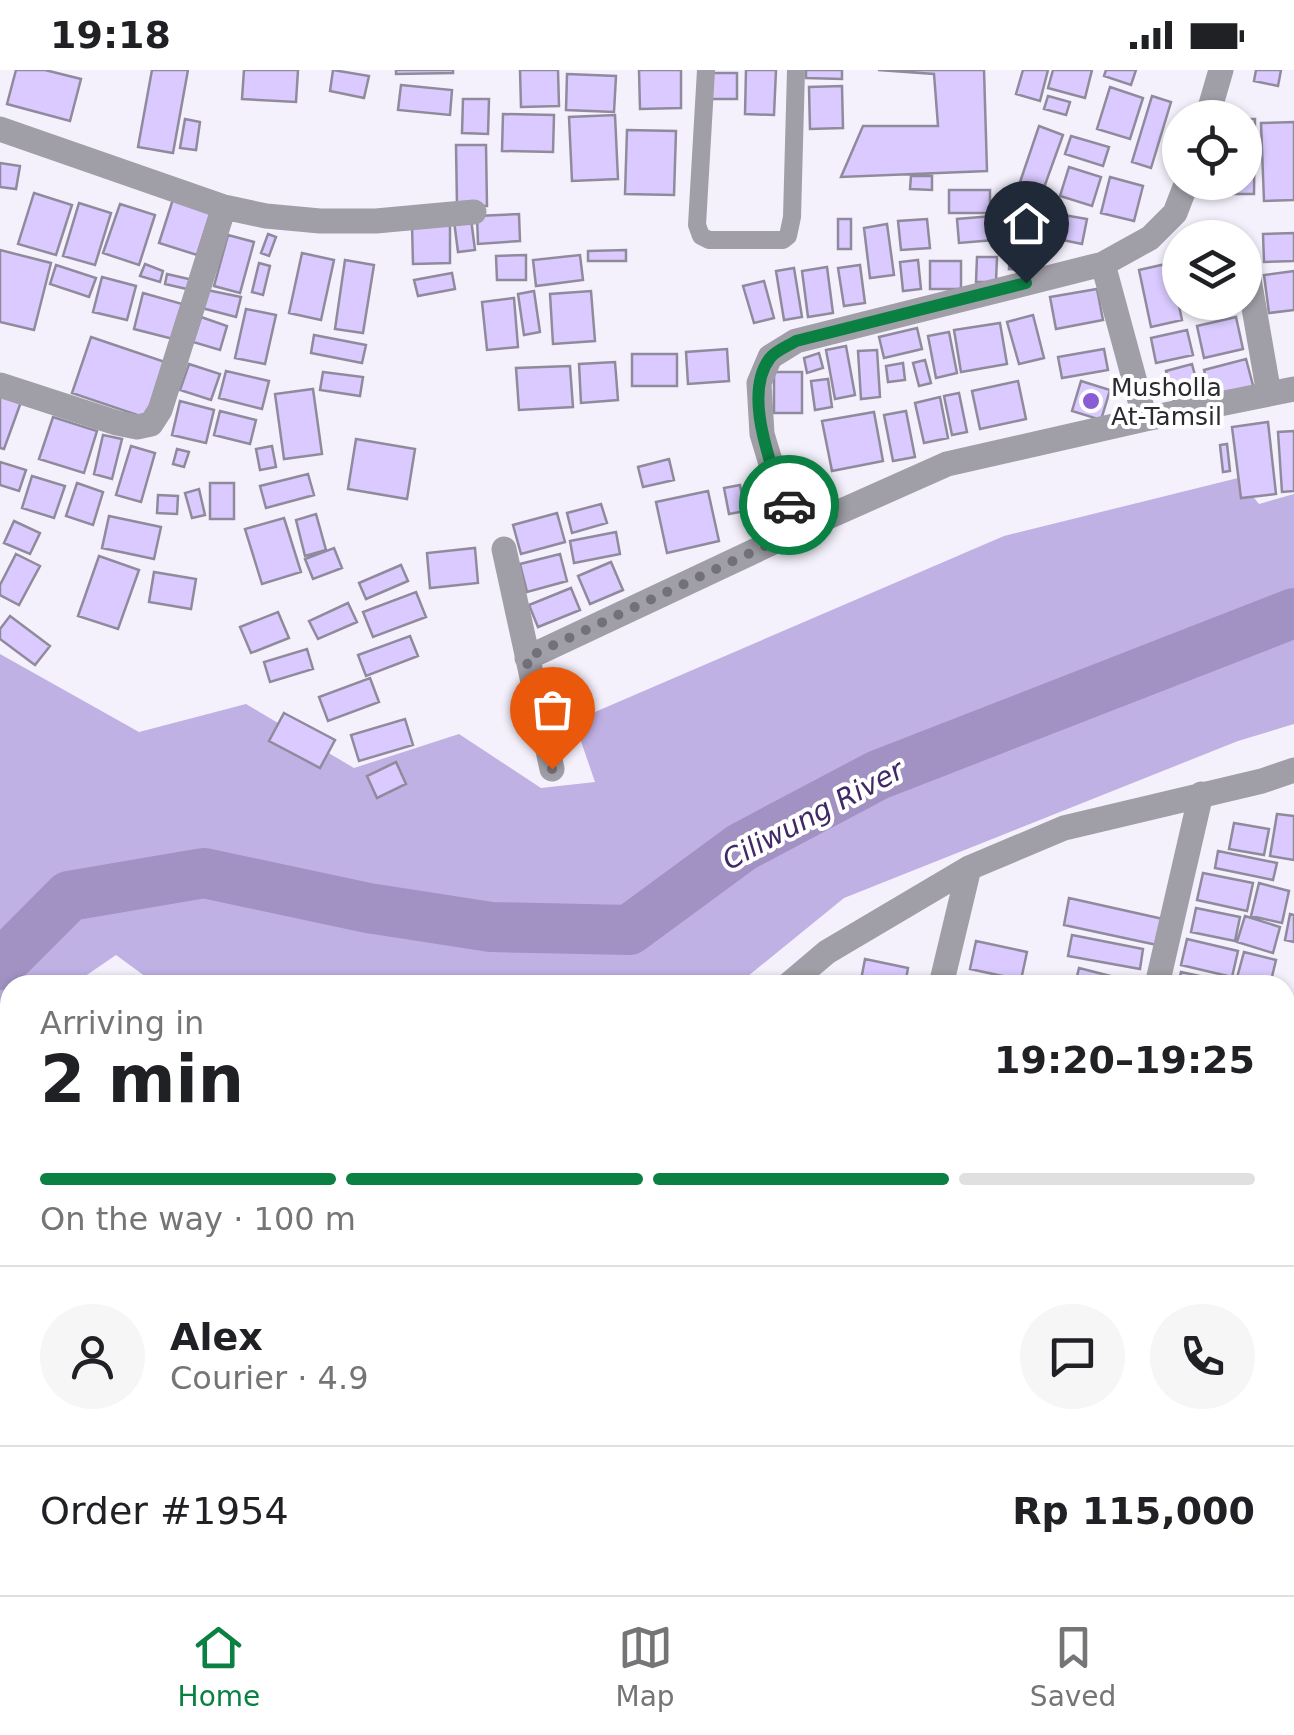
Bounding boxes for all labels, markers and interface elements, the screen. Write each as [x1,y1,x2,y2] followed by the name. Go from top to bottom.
[50,13,171,57] text: 19:18
[1162,100,1262,320] map controls
[1162,100,1262,200] button: locate
[984,181,1069,284] pin
[999,196,1054,251] icon: home
[1162,220,1262,320] button: layers
[1111,373,1222,431] place label: Musholla At-Tamsil
[1080,390,1102,412] marker: Musholla At-Tamsil
[739,455,839,555] courier
[762,478,817,533] icon: car
[510,667,595,770] pin
[525,682,580,737] icon: bag
[717,753,911,877] water label: Ciliwung River
[40,1004,204,1042] text: Arriving in
[994,1038,1255,1082] text: 19:20–19:25
[40,1042,244,1117] text: 2 min
[40,1200,356,1238] text: On the way · 100 m
[40,1304,145,1409] button: person
[1020,1304,1125,1409] button: chat
[1150,1304,1255,1409] button: phone
[170,1315,263,1359] text: Alex
[170,1359,369,1397] text: Courier · 4.9
[40,1489,289,1533] text: Order #1954
[1012,1489,1255,1533] text: Rp 115,000
[178,1620,260,1713] tab: Home
[616,1620,675,1713] tab: Map
[1030,1620,1116,1713] tab: Saved

